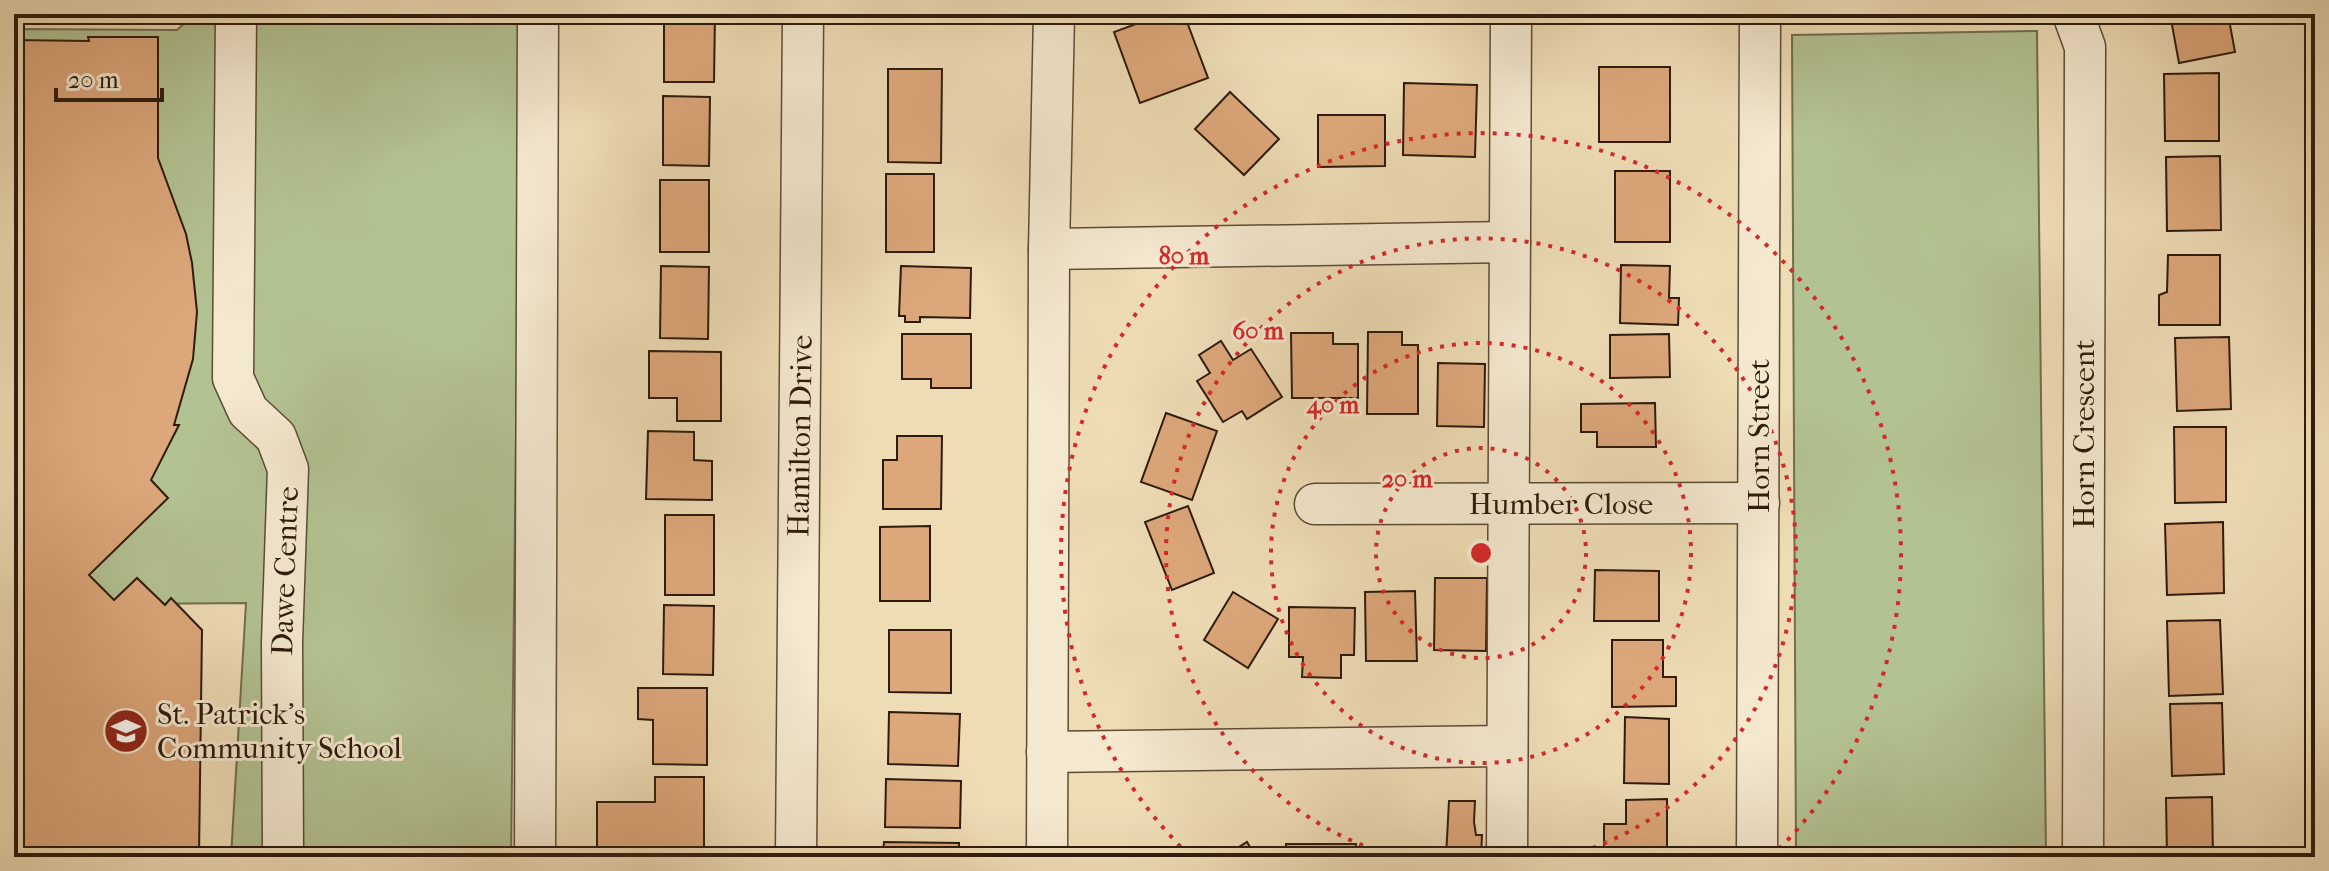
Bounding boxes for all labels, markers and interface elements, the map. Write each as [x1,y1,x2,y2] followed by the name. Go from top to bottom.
[56,52,162,102] scale bar
[68,66,119,94] text: 20 m
[1159,242,1210,270] text: 80 m
[1232,317,1285,345] text: 60 m
[781,334,820,537] street label: Hamilton Drive
[2067,339,2102,529] street label: Horn Crescent
[1742,359,1777,513] street label: Horn Street
[1306,391,1360,420] text: 40 m
[1382,465,1433,493] text: 20 m
[265,486,306,656] street label: Dawe Centre
[1469,487,1653,522] street label: Humber Close
[1467,539,1495,567] centre of rings
[157,697,402,766] place label: St. Patrick's Community School
[102,707,150,755] school or university icon: St. Patrick's Community School

